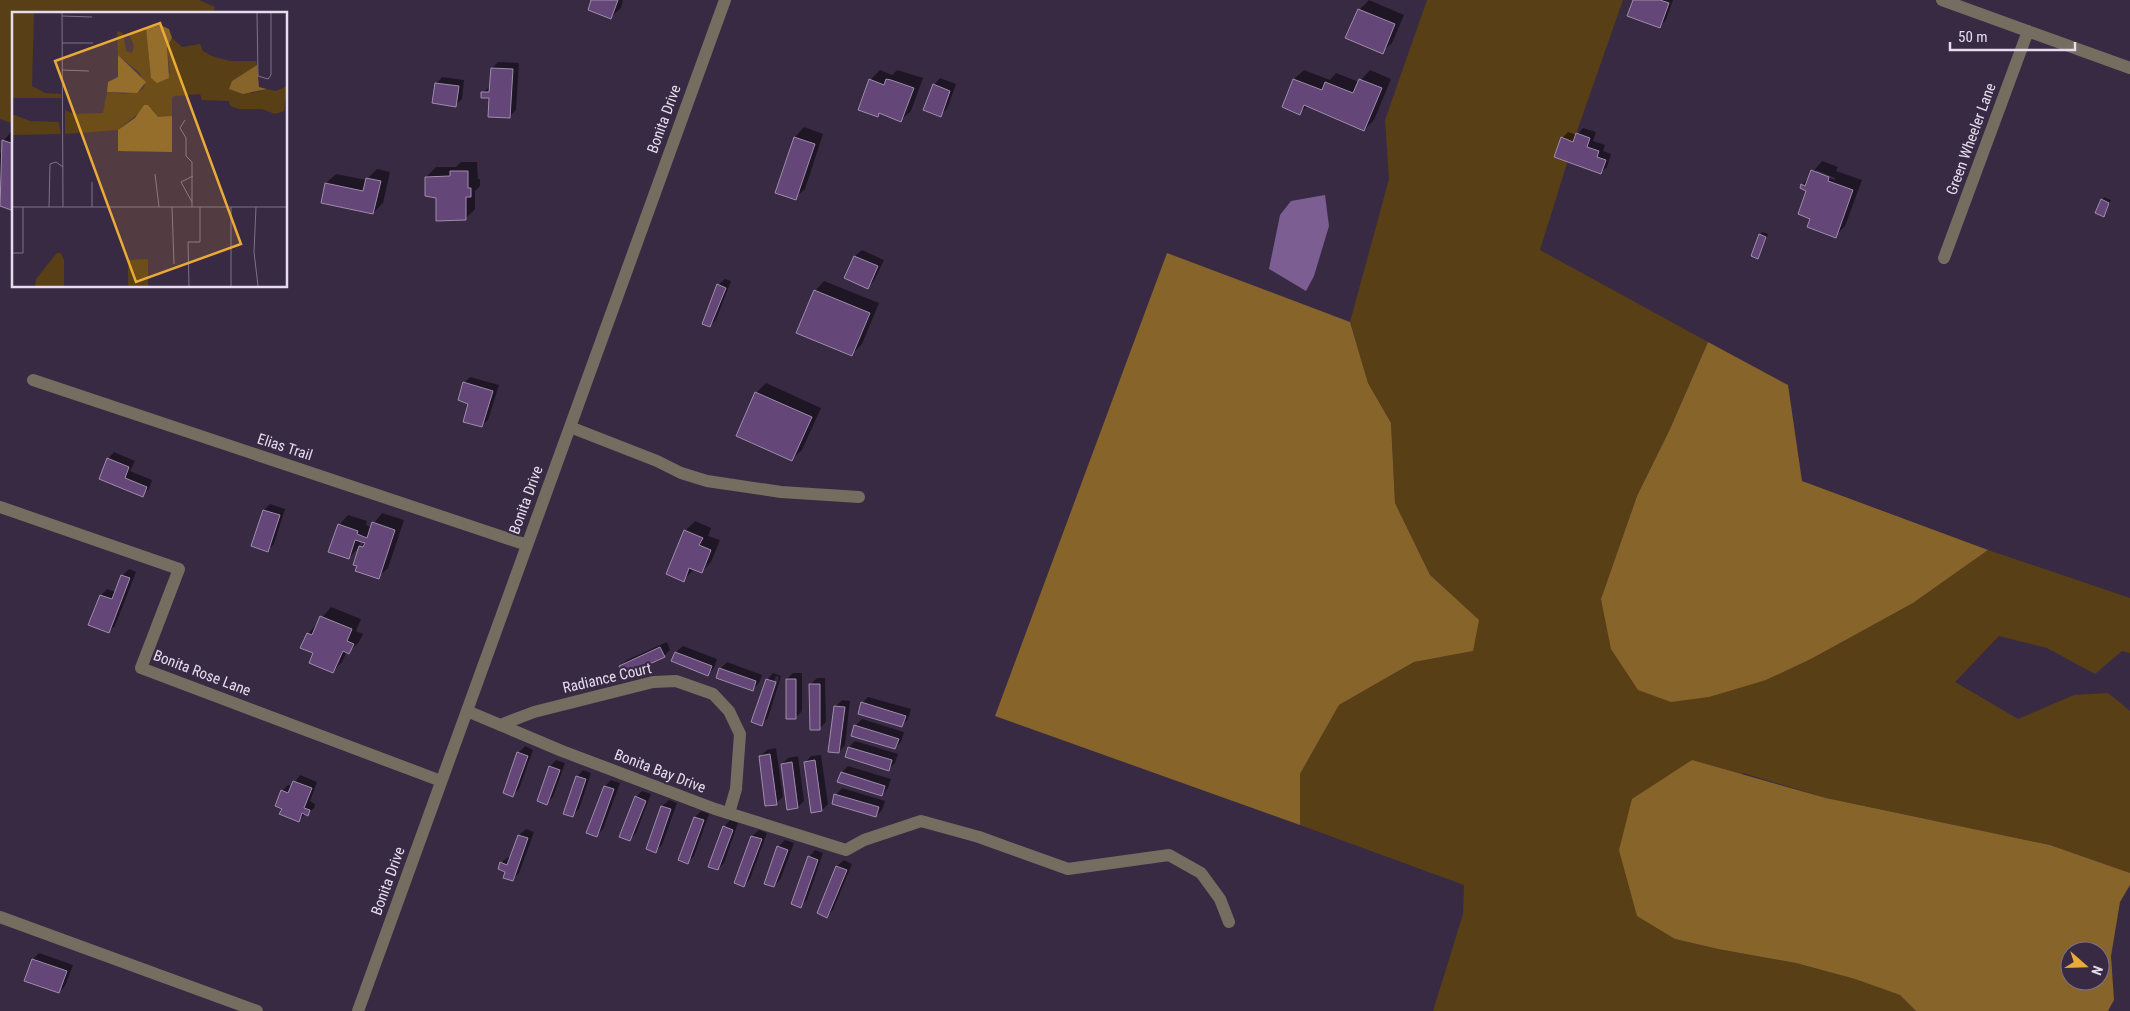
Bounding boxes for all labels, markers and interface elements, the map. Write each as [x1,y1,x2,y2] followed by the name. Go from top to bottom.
[12,12,288,288] inset map
[1950,20,2075,52] scale bar
[1958,28,1988,46] text: 50 m
[1942,81,2000,197] street label: Green Wheeler Lane
[643,82,685,156] street label: Bonita Drive
[255,430,315,464] street label: Elias Trail
[505,463,547,537] street label: Bonita Drive
[151,646,253,700] street label: Bonita Rose Lane
[561,659,653,697] street label: Radiance Court
[612,745,708,797] street label: Bonita Bay Drive
[367,844,409,918] street label: Bonita Drive
[2060,941,2110,991] north arrow
[2088,964,2106,977] text: N

